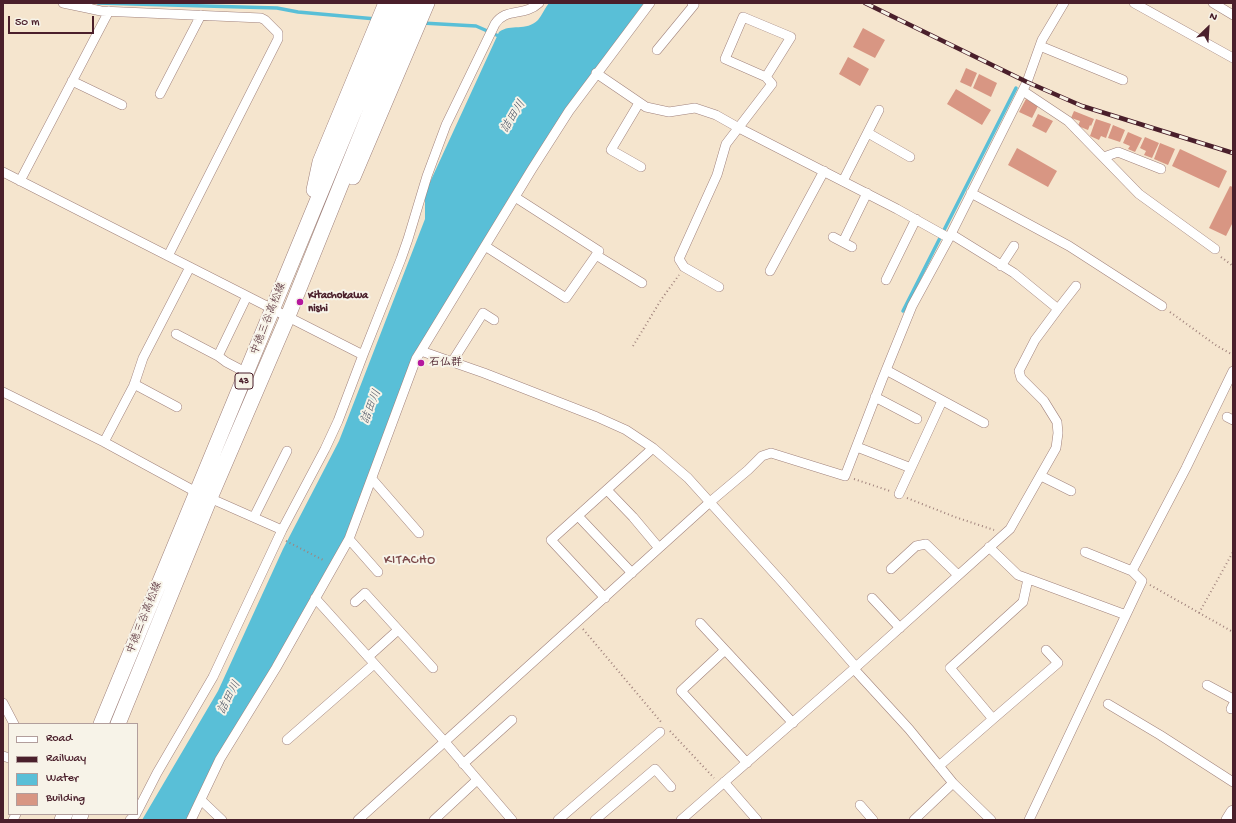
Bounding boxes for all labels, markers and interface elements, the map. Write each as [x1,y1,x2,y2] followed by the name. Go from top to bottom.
[10,8,96,34] scale bar
[1188,8,1228,48] north arrow
[1207,10,1219,24] text: N
[15,16,40,30] text: 50 m
[498,98,530,136] water label: 詰田川
[248,281,290,357] street label: 中徳三谷高松線
[308,289,368,315] place label: Kitachokawa nishi
[295,297,305,307] marker: Kitachokawa nishi
[429,356,462,370] place label: 石仏群
[416,358,426,368] marker: 石仏群
[235,373,253,389] road number: 43
[359,388,385,426] water label: 詰田川
[384,553,436,569] district label: KITACHO
[124,580,166,656] street label: 中徳三谷高松線
[215,679,245,717] water label: 詰田川
[8,723,138,815] legend
[46,732,72,746] text: Road
[46,752,86,766] text: Railway
[46,772,78,786] text: Water
[46,792,85,806] text: Building

